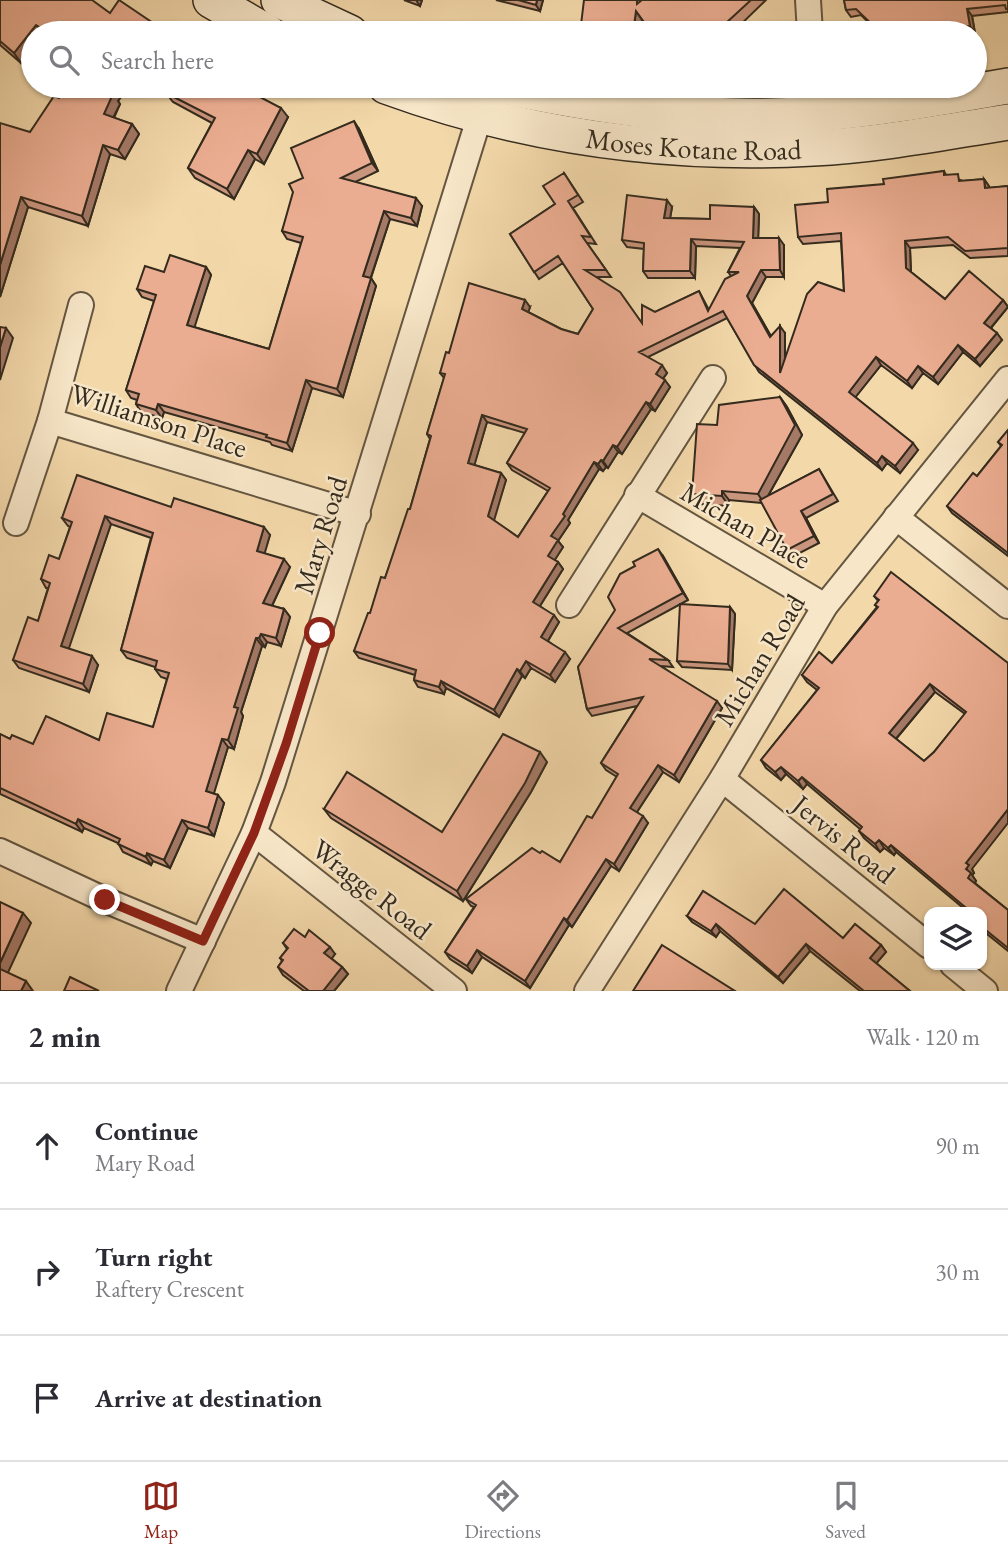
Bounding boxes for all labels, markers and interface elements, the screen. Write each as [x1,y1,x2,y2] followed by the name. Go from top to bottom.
[21,21,987,98] search box
[45,41,83,79] icon: search
[101,43,214,77] text: Search here
[584,119,803,168] street label: Moses Kotane Road
[66,375,252,466] street label: Williamson Place
[285,471,355,598] street label: Mary Road
[674,473,818,577] street label: Michan Place
[705,587,813,733] street label: Michan Road
[304,617,335,648] route start
[784,785,903,892] street label: Jervis Road
[305,831,440,948] street label: Wragge Road
[89,884,120,915] route end
[924,907,987,970] map controls
[924,907,987,970] button: layers
[28,1017,101,1056] text: 2 min
[866,1022,980,1052] text: Walk · 120 m
[95,1114,198,1148] text: Continue
[28,1127,66,1165] icon: ahead
[935,1131,980,1161] text: 90 m
[95,1148,195,1178] text: Mary Road
[95,1240,213,1274] text: Turn right
[28,1253,66,1291] icon: right
[935,1257,980,1287] text: 30 m
[95,1274,244,1304] text: Raftery Crescent
[28,1379,66,1417] icon: arrive
[95,1381,322,1415] text: Arrive at destination
[142,1477,180,1544] tab: Map
[464,1477,541,1544] tab: Directions
[825,1477,866,1544] tab: Saved

